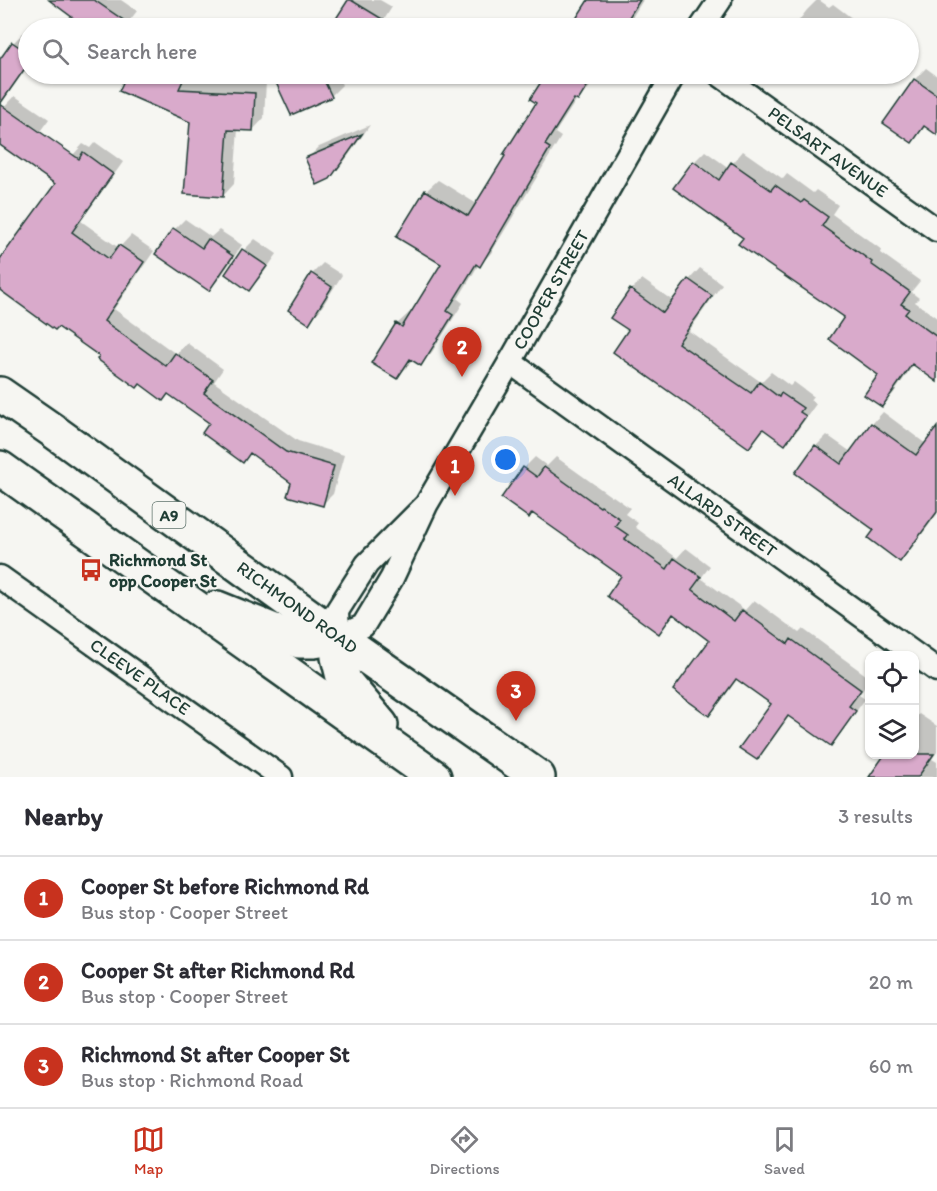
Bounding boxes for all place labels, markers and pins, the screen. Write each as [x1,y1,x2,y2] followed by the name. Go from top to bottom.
[442,328,482,377] pin: 2
[436,446,474,496] pin: 1
[109,549,217,592] place label: Richmond St opp Cooper St
[78,557,104,583] bus stop icon: Richmond St opp Cooper St
[496,672,536,721] pin: 3

